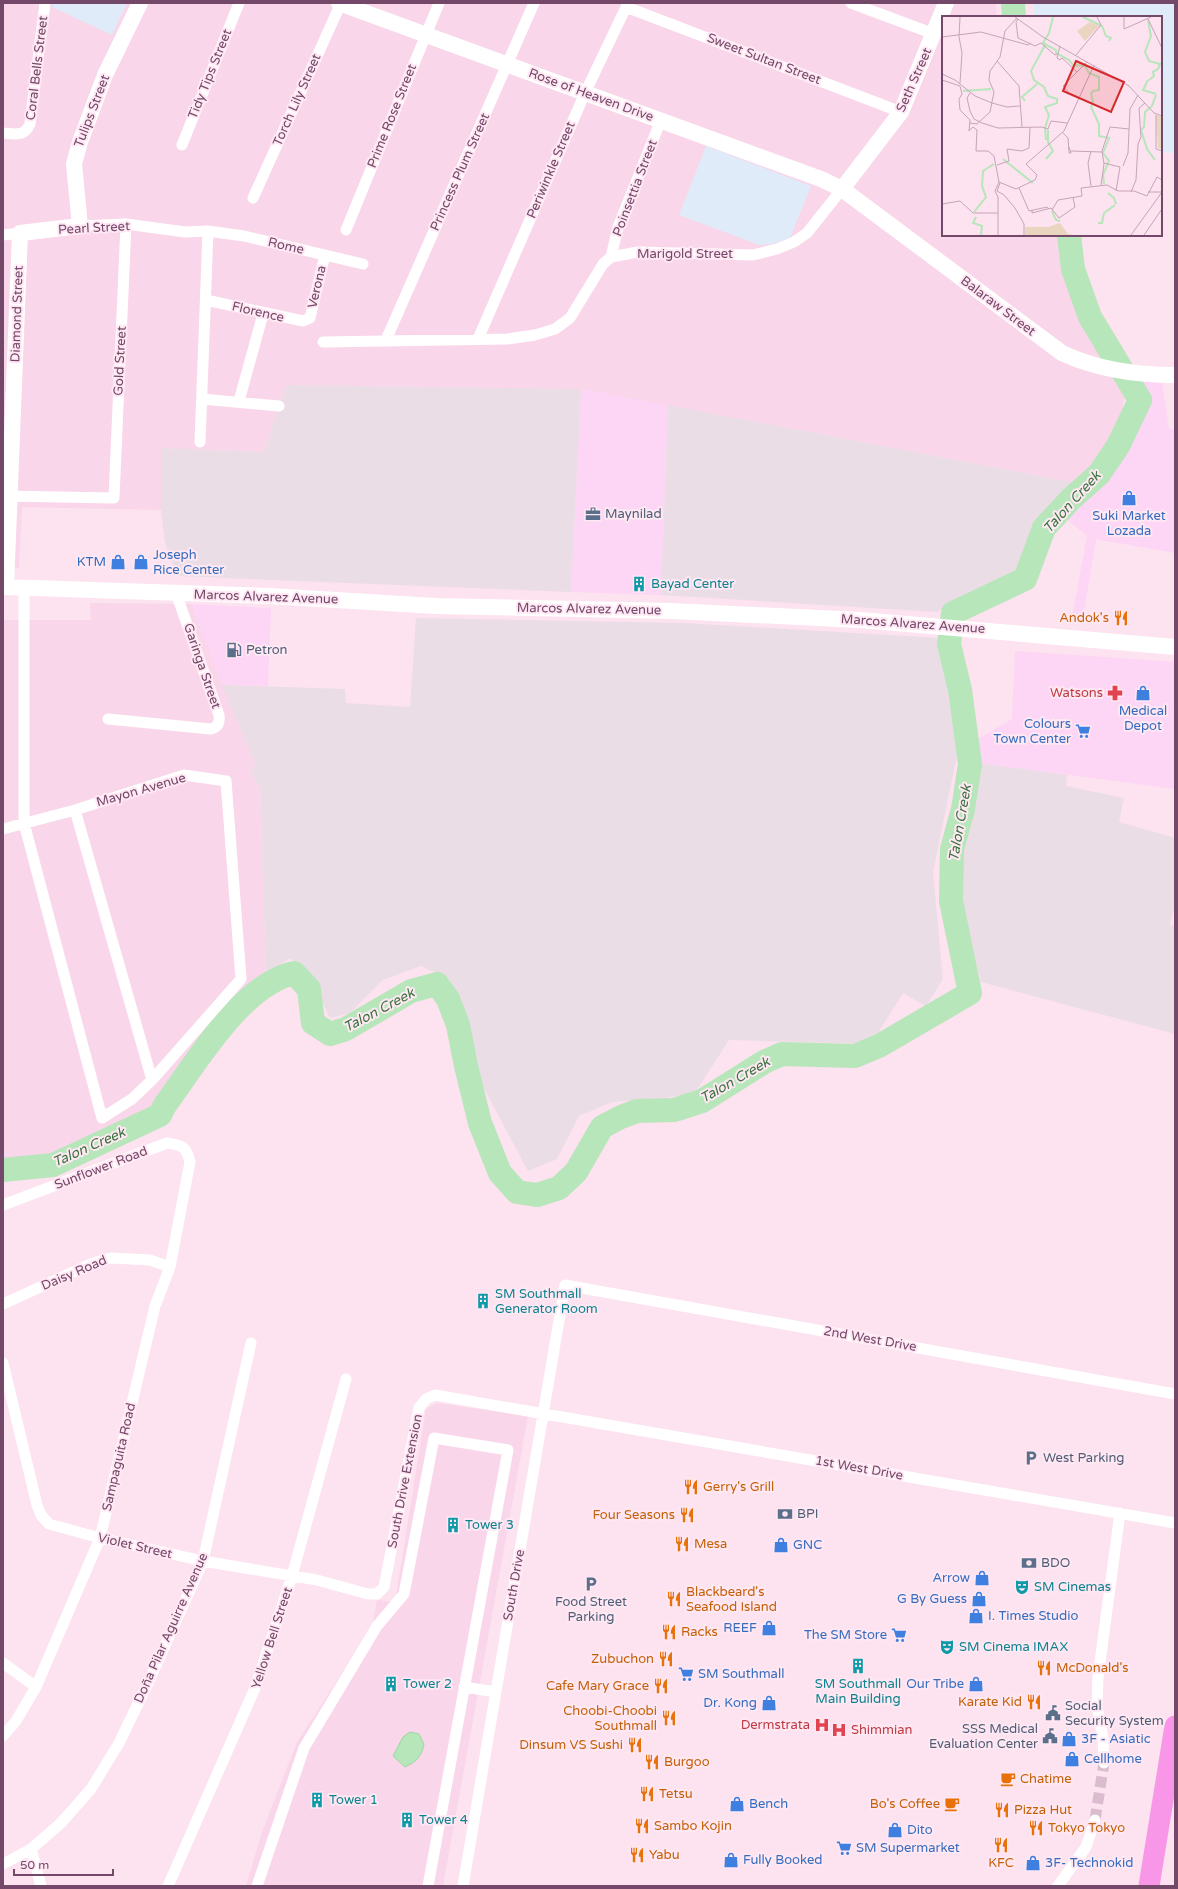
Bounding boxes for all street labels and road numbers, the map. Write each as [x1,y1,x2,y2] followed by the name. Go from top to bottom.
[23,15,51,121] street label: Coral Bells Street
[185,27,235,121] street label: Tidy Tips Street
[705,30,823,88] street label: Sweet Sultan Street
[893,45,935,115] street label: Seth Street
[269,51,325,149] street label: Torch Lily Street
[364,62,420,170] street label: Prime Rose Street
[526,65,656,125] street label: Rose of Heaven Drive
[71,72,113,150] street label: Tulips Street
[427,111,493,233] street label: Princess Plum Street
[523,119,579,221] street label: Periwinkle Street
[609,137,661,239] street label: Poinsettia Street
[58,218,130,238] street label: Pearl Street
[266,234,306,258] street label: Rome
[637,246,733,262] street label: Marigold Street
[304,264,330,310] street label: Verona
[7,265,27,363] street label: Diamond Street
[957,273,1039,339] street label: Balaraw Street
[230,298,286,326] street label: Florence
[110,326,130,396] street label: Gold Street
[193,586,339,608] street label: Marcos Alvarez Avenue
[517,600,661,618] street label: Marcos Alvarez Avenue
[840,611,986,637] street label: Marcos Alvarez Avenue
[180,621,224,711] street label: Garinga Street
[94,770,188,810] street label: Mayon Avenue
[52,1143,150,1193] street label: Sunflower Road
[39,1252,109,1294] street label: Daisy Road
[822,1323,918,1355] street label: 2nd West Drive
[99,1401,139,1513] street label: Sampaguita Road
[384,1413,426,1549] street label: South Drive Extension
[814,1452,904,1484] street label: 1st West Drive
[96,1530,174,1562] street label: Violet Street
[500,1548,528,1622] street label: South Drive
[131,1550,211,1706] street label: Doña Pilar Aguirre Avenue
[248,1585,296,1691] street label: Yellow Bell Street

